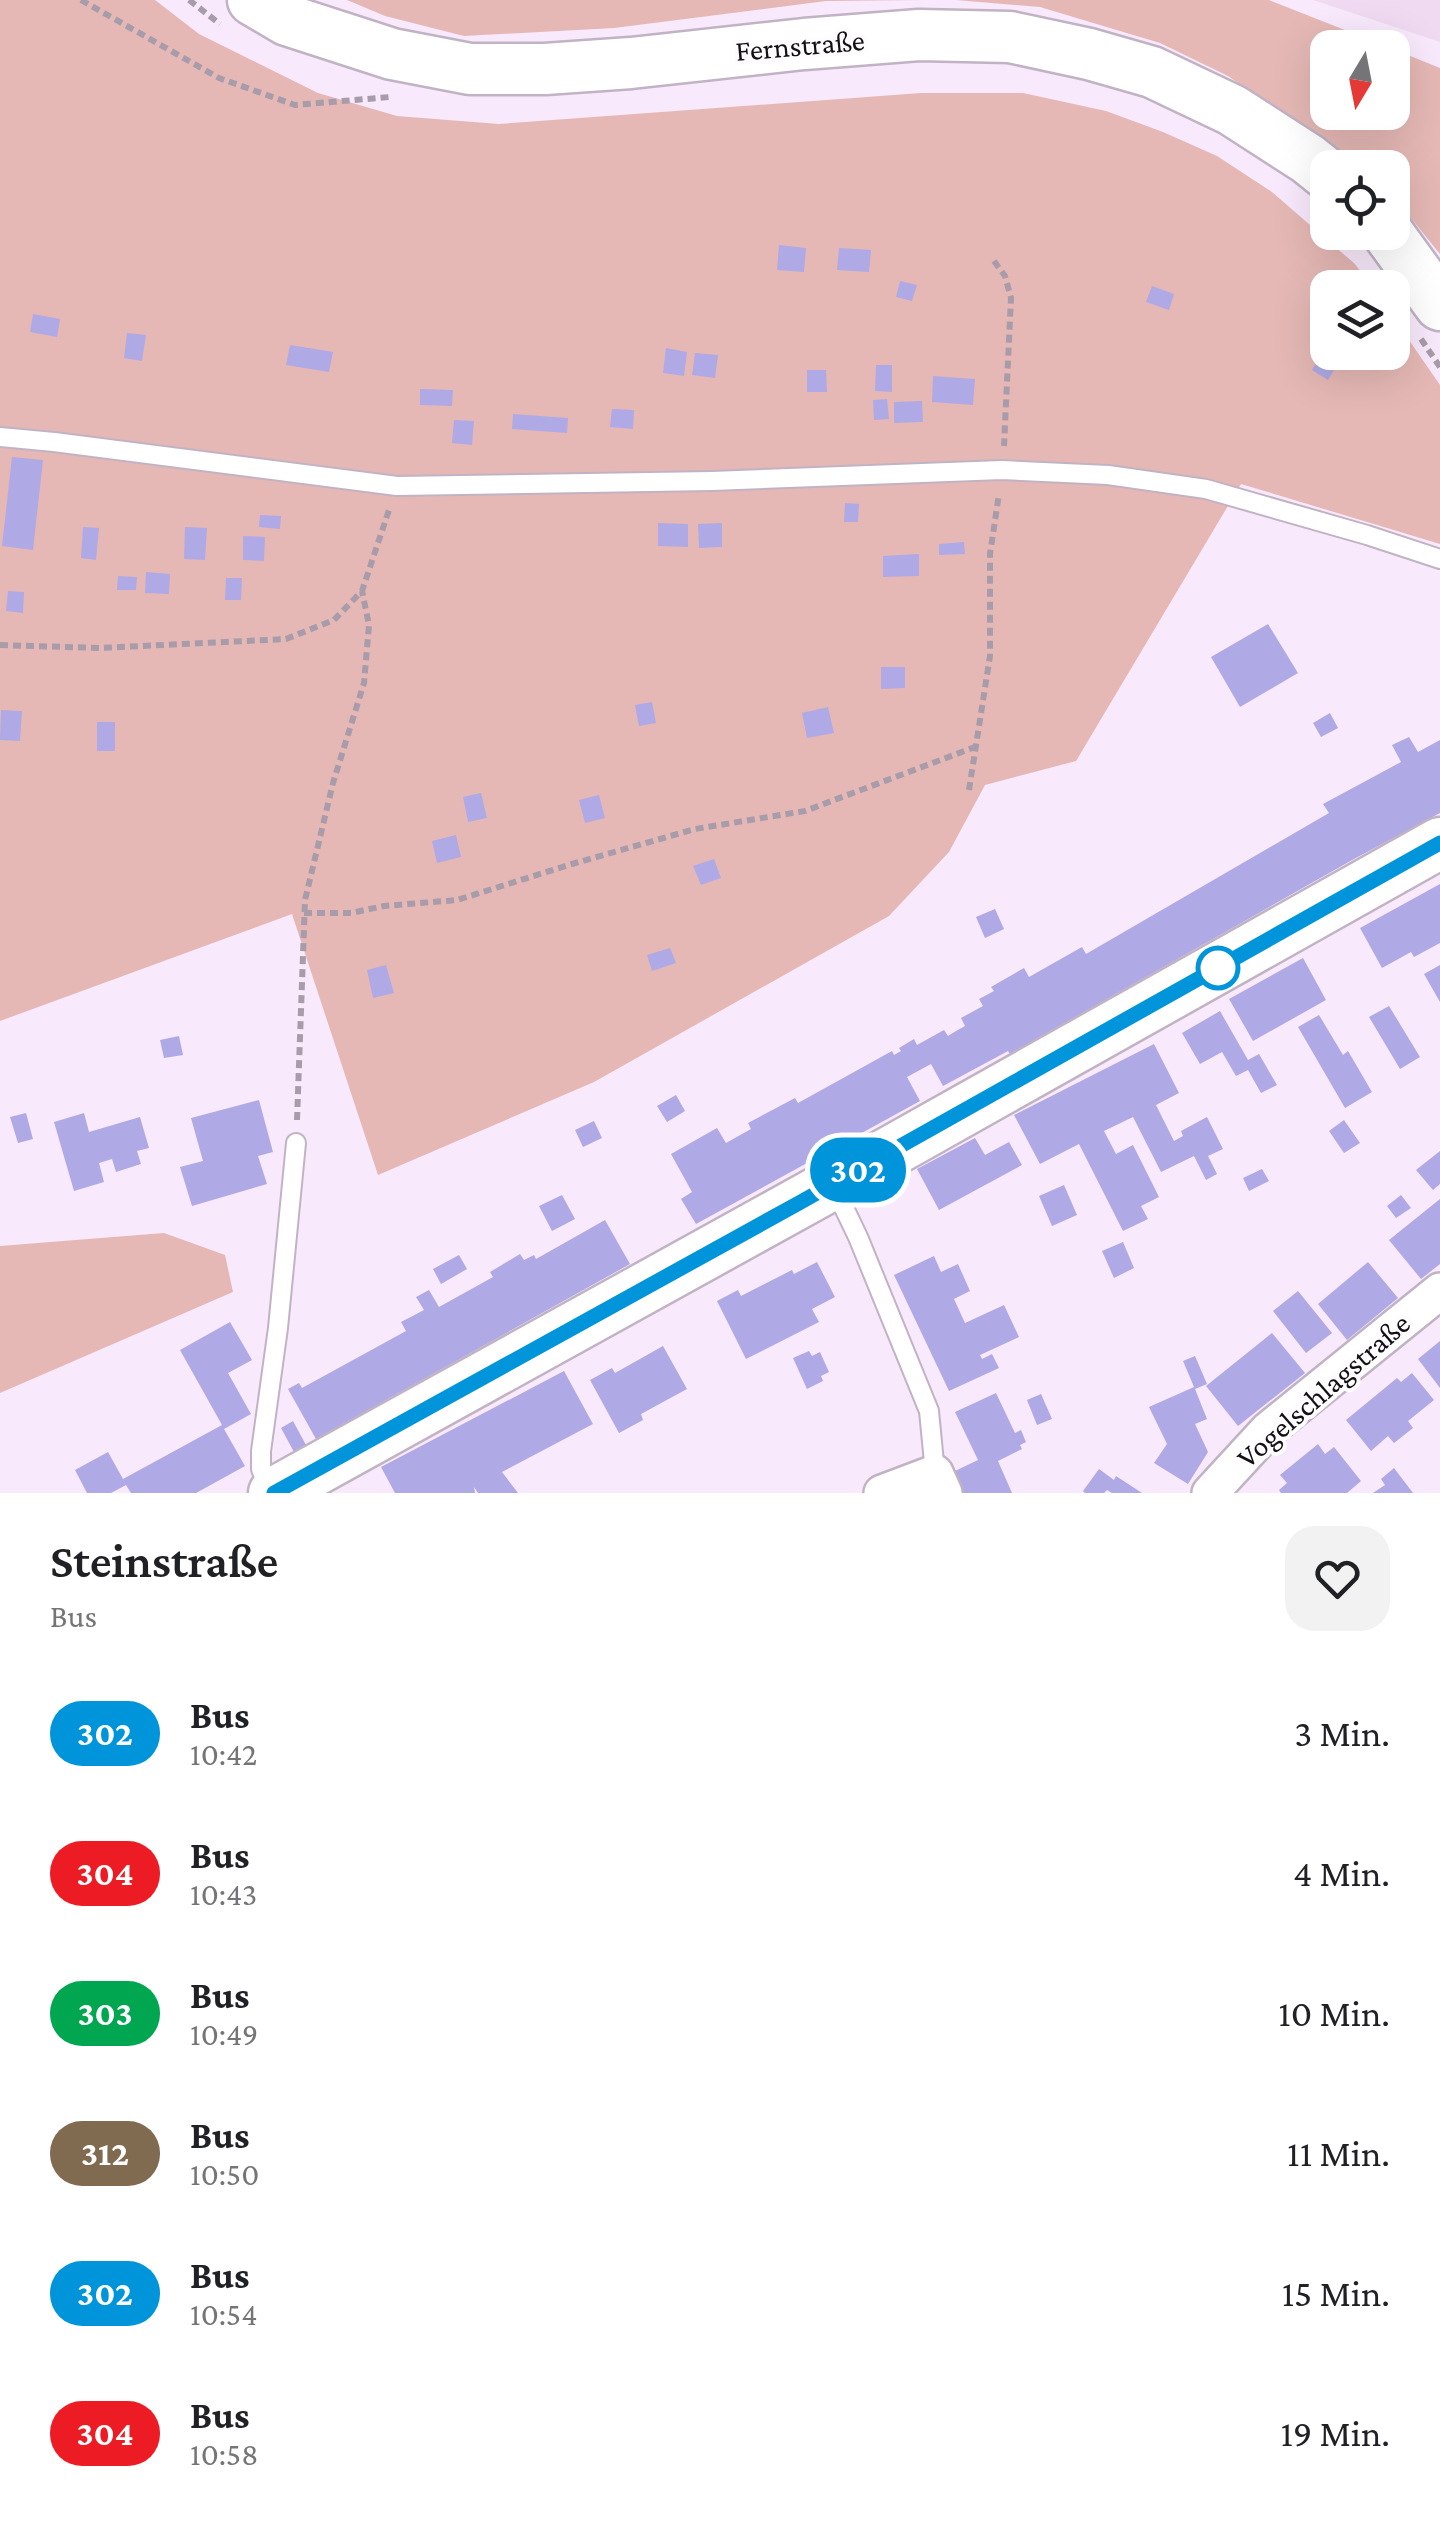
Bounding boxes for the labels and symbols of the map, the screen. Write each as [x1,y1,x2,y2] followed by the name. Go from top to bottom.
[734,23,866,67] street label: Fernstraße
[1310,30,1410,130] north arrow
[1197,947,1239,989] unlabelled marker
[800,1138,916,1202] line badge: 302
[1230,1306,1417,1475] street label: Vogelschlagstraße

